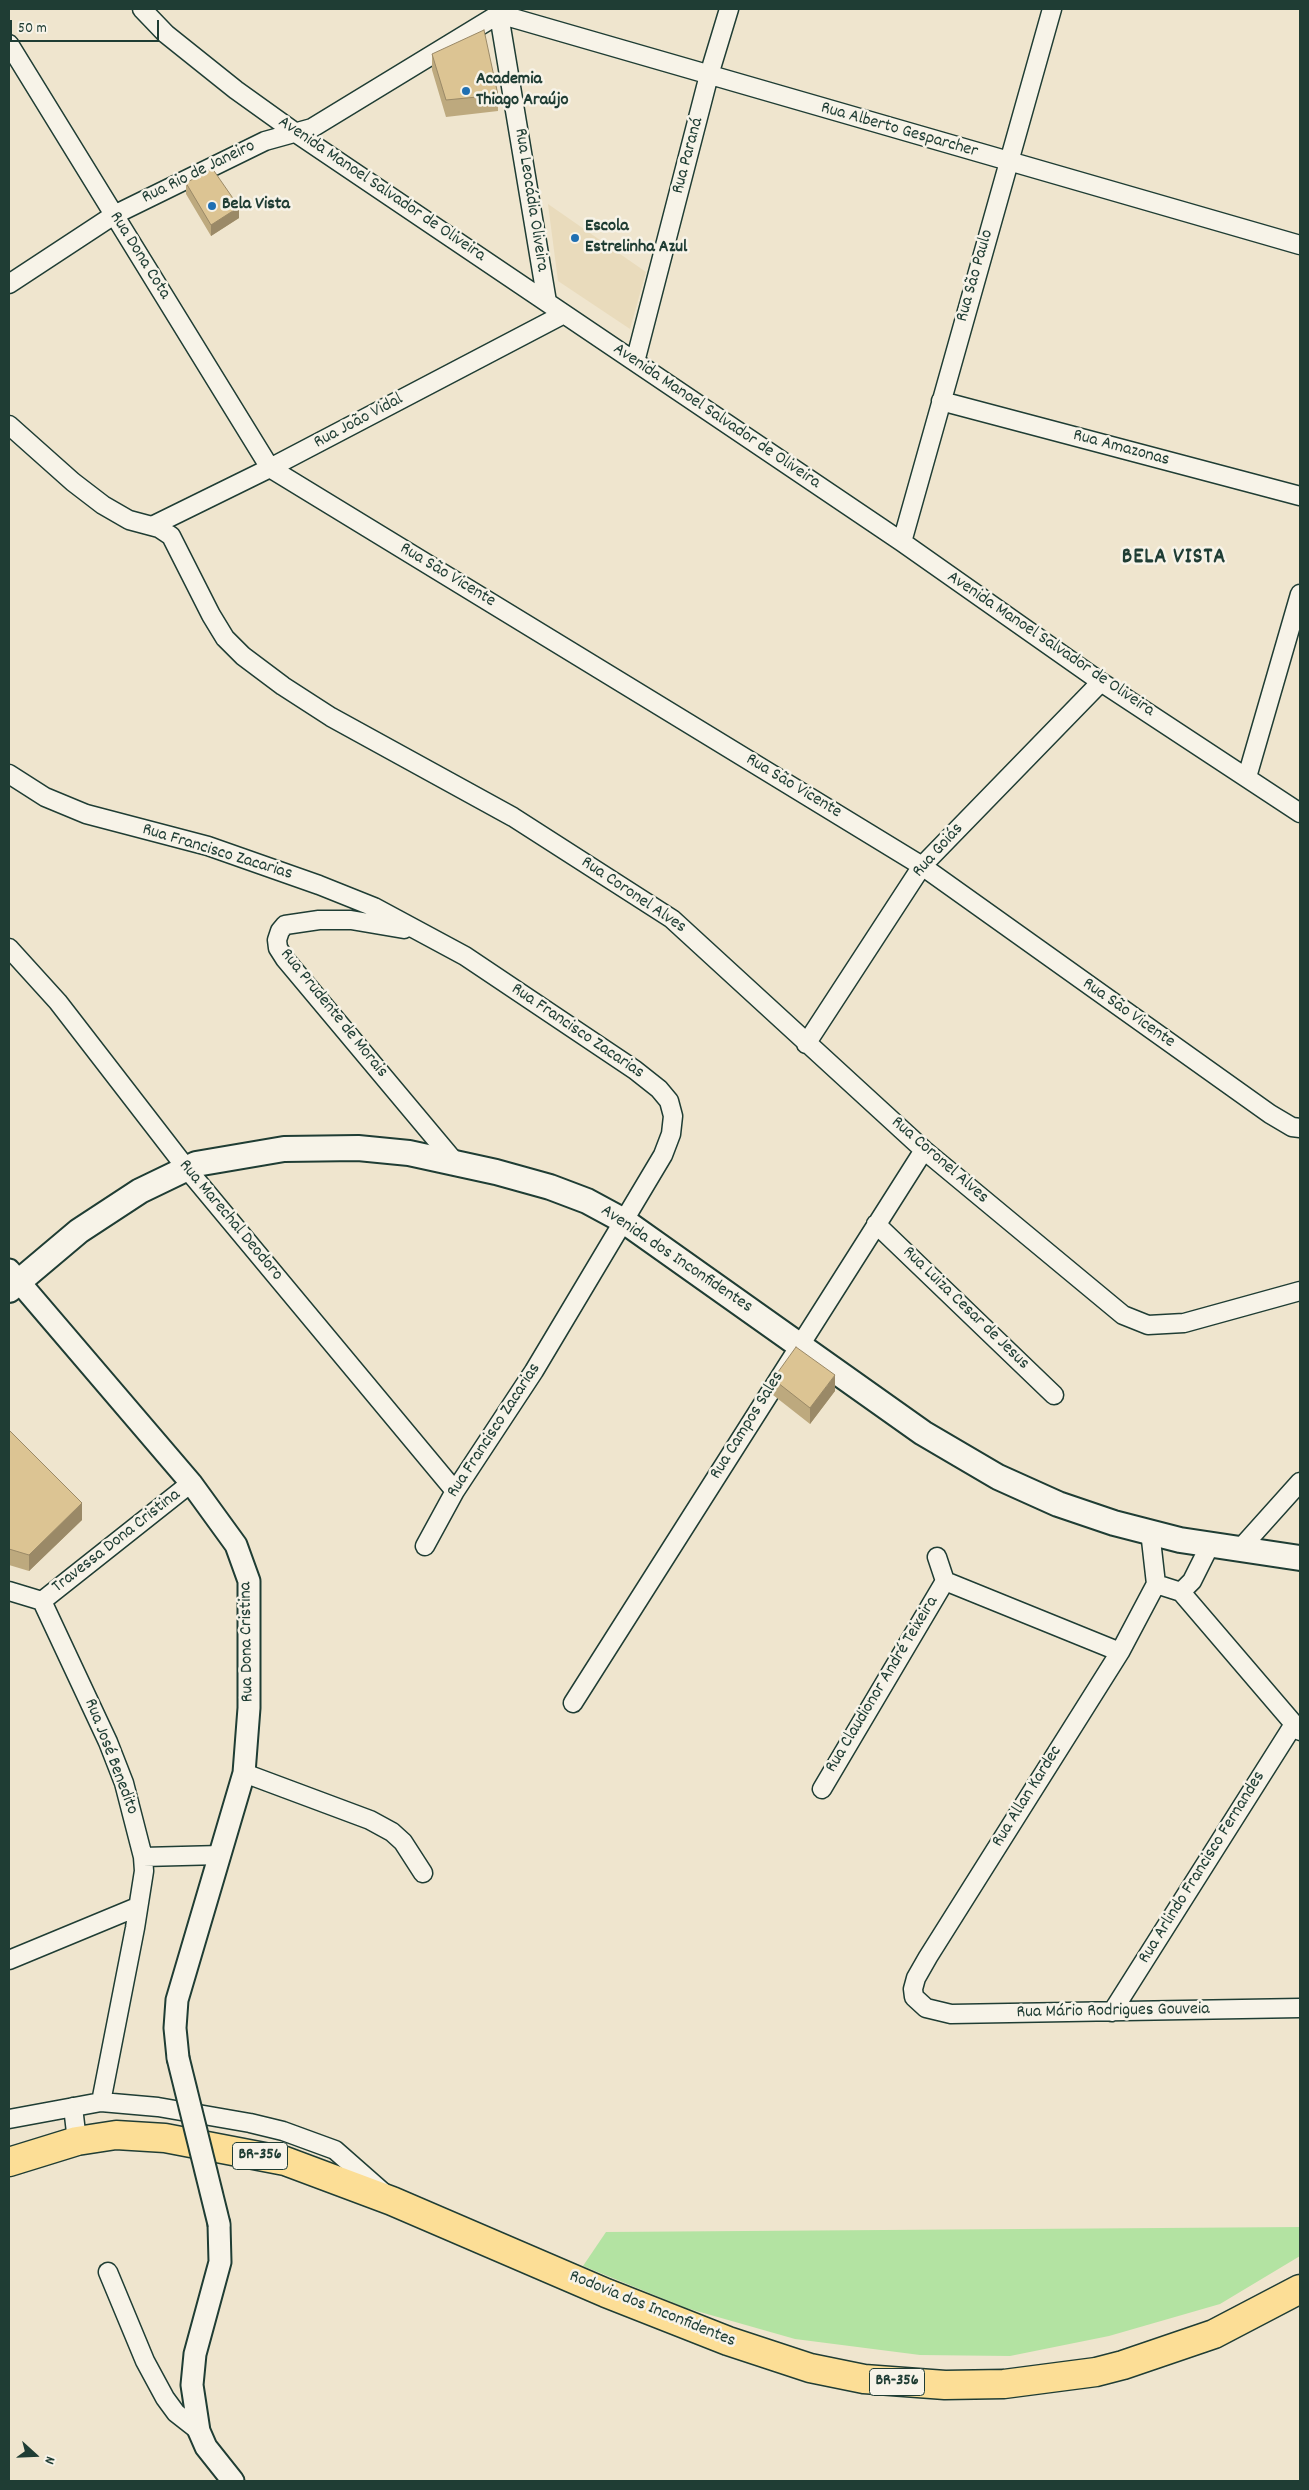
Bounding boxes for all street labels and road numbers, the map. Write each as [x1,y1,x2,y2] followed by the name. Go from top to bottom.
[818,98,980,164] street label: Rua Alberto Gesparcher
[273,112,489,268] street label: Avenida Manoel Salvador de Oliveira
[668,115,710,197] street label: Rua Paraná
[508,127,552,273] street label: Rua Leocádia Oliveira
[139,136,259,210] street label: Rua Rio de Janeiro
[104,208,174,304] street label: Rua Dona Cota
[953,227,999,325] street label: Rua São Paulo
[608,339,824,495] street label: Avenida Manoel Salvador de Oliveira
[311,389,407,455] street label: Rua João Vidal
[1070,426,1172,472] street label: Rua Amazonas
[395,539,499,613] street label: Rua São Vicente
[942,567,1158,723] street label: Avenida Manoel Salvador de Oliveira
[741,750,845,824] street label: Rua São Vicente
[909,819,969,883] street label: Rua Goiás
[139,820,295,886] street label: Rua Francisco Zacarias
[576,853,690,939] street label: Rua Coronel Alves
[274,945,392,1083] street label: Rua Prudente de Morais
[1078,974,1178,1054] street label: Rua São Vicente
[506,979,648,1085] street label: Rua Francisco Zacarias
[886,1113,992,1209] street label: Rua Coronel Alves
[173,1156,287,1286] street label: Rua Marechal Deodoro
[596,1201,756,1319] street label: Avenida dos Inconfidentes
[897,1243,1033,1375] street label: Rua Luiza Cesar de Jesus
[443,1360,547,1502] street label: Rua Francisco Zacarias
[706,1368,790,1484] street label: Rua Campos Sales
[49,1485,185,1599] street label: Travessa Dona Cristina
[236,1582,260,1702] street label: Rua Dona Cristina
[822,1593,944,1777] street label: Rua Claudionor André Teixeira
[78,1696,142,1818] street label: Rua José Benedito
[988,1742,1068,1852] street label: Rua Allan Kardec
[1135,1768,1271,1968] street label: Rua Arlindo Francisco Fernandes
[1016,2000,1210,2024] street label: Rua Mário Rodrigues Gouveia
[232,2142,288,2170] road number: BR-356
[566,2267,738,2353] street label: Rodovia dos Inconfidentes
[870,2368,924,2396] road number: BR-356

